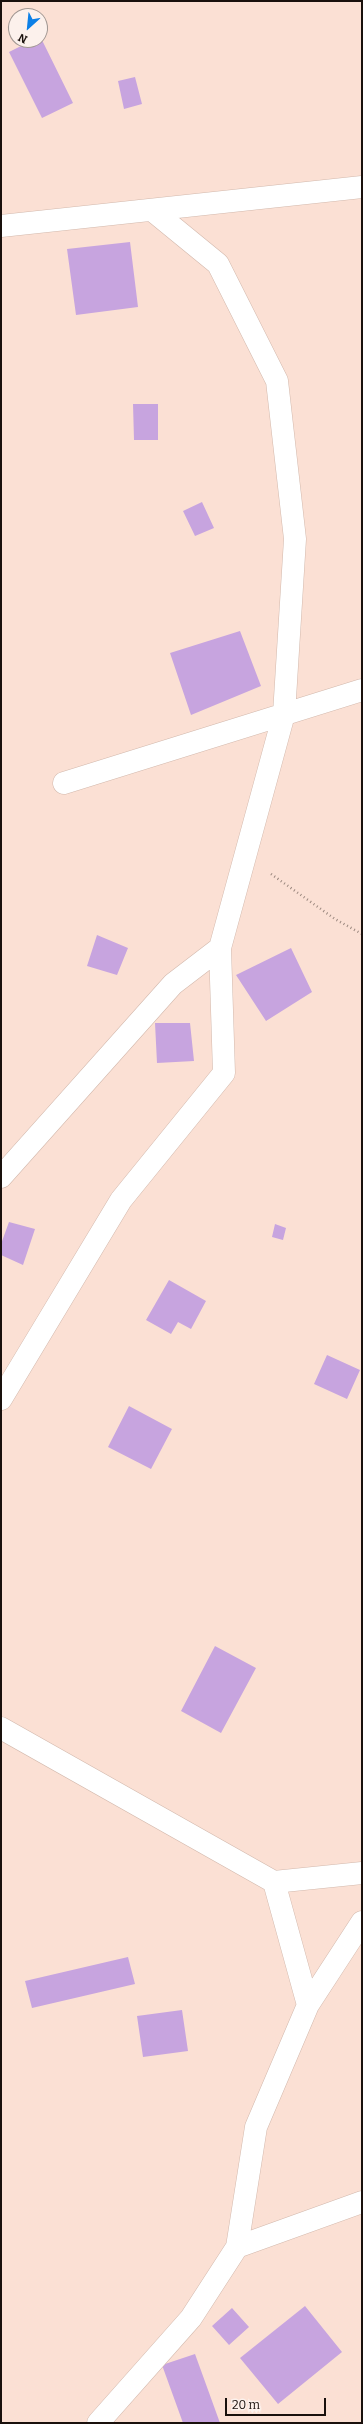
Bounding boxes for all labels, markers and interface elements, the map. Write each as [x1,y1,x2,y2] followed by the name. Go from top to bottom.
[8,8,48,48] north arrow
[16,31,30,46] text: N
[227,2390,328,2416] scale bar
[232,2398,260,2412] text: 20 m

